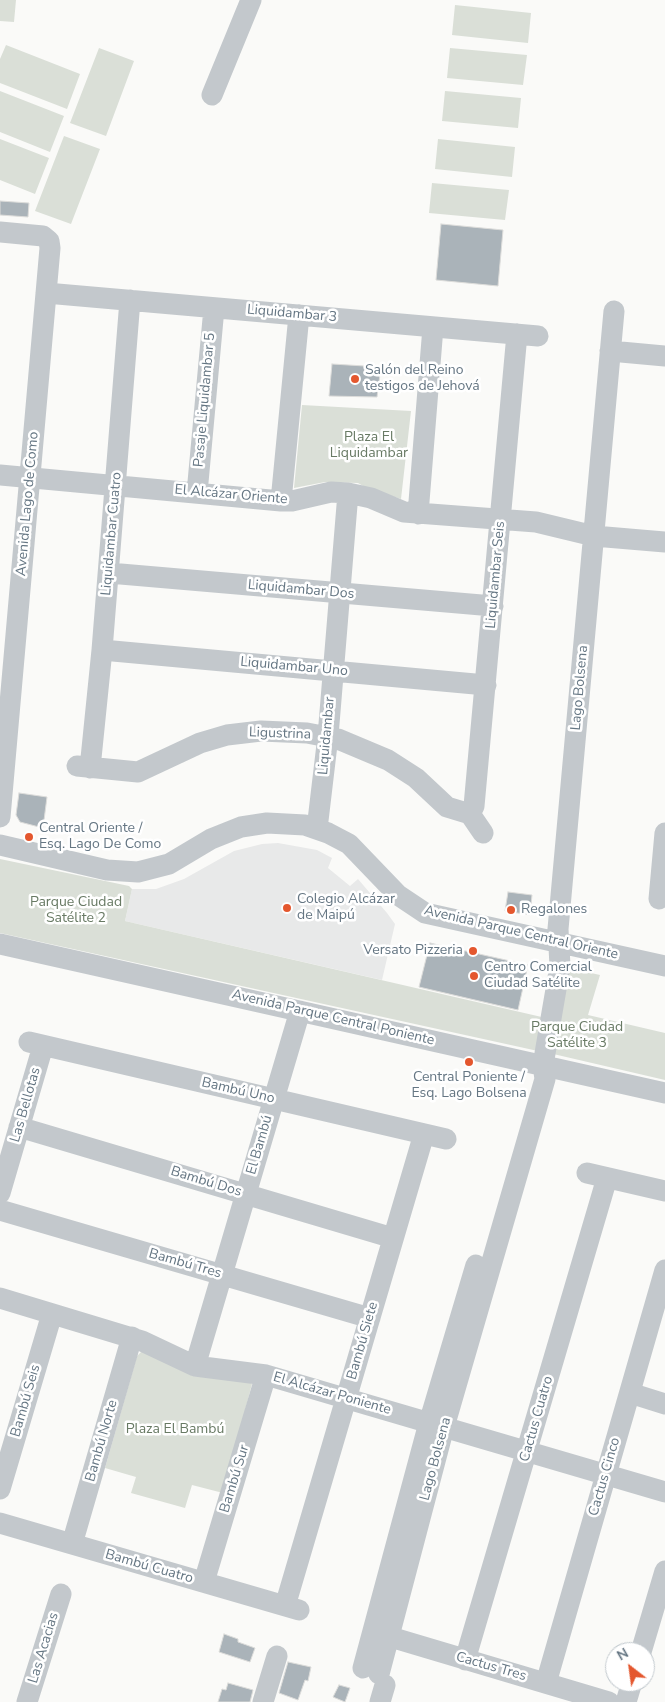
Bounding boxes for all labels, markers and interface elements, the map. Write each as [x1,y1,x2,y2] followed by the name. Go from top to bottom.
[246,302,338,326] street label: Liquidambar 3
[191,332,219,468] street label: Pasaje Liquidambar 5
[365,363,480,396] place label: Salón del Reino testigos de Jehová
[349,373,361,385] marker: Salón del Reino testigos de Jehová
[330,430,408,462] park label: Plaza El Liquidambar
[13,431,43,577] street label: Avenida Lago de Como
[98,471,126,597] street label: Liquidambar Cuatro
[174,482,288,508] street label: El Alcázar Oriente
[483,521,509,629] street label: Liquidambar Seis
[247,577,355,603] street label: Liquidambar Dos
[568,645,592,731] street label: Lago Bolsena
[240,654,348,680] street label: Liquidambar Uno
[315,696,339,776] street label: Liquidambar
[249,725,311,743] street label: Ligustrina
[39,821,161,854] place label: Central Oriente / Esq. Lago De Como
[23,831,35,843] marker: Central Oriente / Esq. Lago De Como
[297,892,395,924] place label: Colegio Alcázar de Maipú
[30,895,122,928] park label: Parque Ciudad Satélite 2
[281,902,293,914] marker: Colegio Alcázar de Maipú
[422,902,620,964] street label: Avenida Parque Central Oriente
[521,902,587,918] place label: Regalones
[505,904,517,916] marker: Regalones
[363,943,463,959] place label: Versato Pizzeria
[467,945,479,957] marker: Versato Pizzeria
[484,960,592,992] place label: Centro Comercial Ciudad Satélite
[468,970,480,982] marker: Centro Comercial Ciudad Satélite
[230,987,436,1049] street label: Avenida Parque Central Poniente
[531,1020,623,1052] park label: Parque Ciudad Satélite 3
[463,1056,475,1068] marker: Central Poniente / Esq. Lago Bolsena
[7,1066,45,1144] street label: Las Bellotas
[411,1070,527,1102] place label: Central Poniente / Esq. Lago Bolsena
[200,1074,276,1108] street label: Bambú Uno
[244,1113,276,1177] street label: El Bambú
[168,1163,244,1201] street label: Bambú Dos
[147,1246,223,1282] street label: Bambú Tres
[344,1300,382,1382] street label: Bambú Siete
[8,1363,44,1439] street label: Bambú Seis
[271,1369,393,1419] street label: El Alcázar Poniente
[517,1374,557,1464] street label: Cactus Cuatro
[82,1398,122,1484] street label: Bambú Norte
[417,1416,455,1502] street label: Lago Bolsena
[126,1422,224,1438] park label: Plaza El Bambú
[586,1436,624,1518] street label: Cactus Cinco
[217,1443,253,1515] street label: Bambú Sur
[103,1546,195,1588] street label: Bambú Cuatro
[25,1611,63,1685] street label: Las Acacias
[605,1642,655,1692] north arrow
[613,1644,632,1665] text: N
[454,1649,528,1685] street label: Cactus Tres

